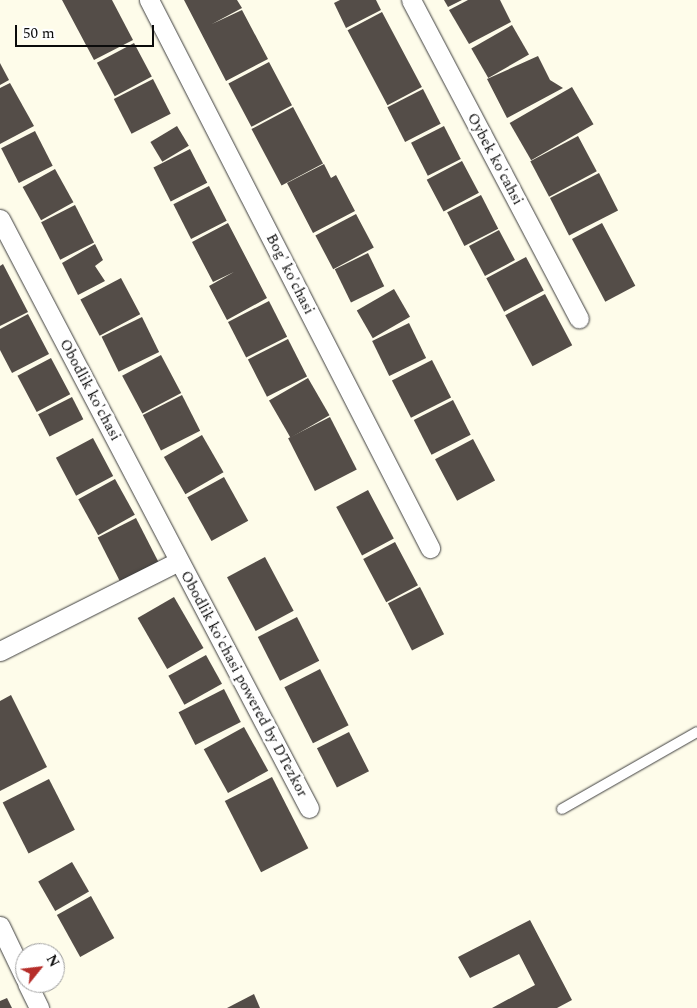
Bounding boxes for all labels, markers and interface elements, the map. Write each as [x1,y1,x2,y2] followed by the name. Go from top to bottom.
[18,15,156,47] scale bar
[23,22,55,45] text: 50 m
[463,110,527,208] street label: Oybek ko'cahsi
[262,231,318,317] street label: Bog' ko'chasi
[56,336,124,444] street label: Obodlik ko'chasi
[176,568,312,800] street label: Obodlik ko'chasi powered by DTezkor
[15,943,65,993] north arrow
[41,951,65,971] text: N

